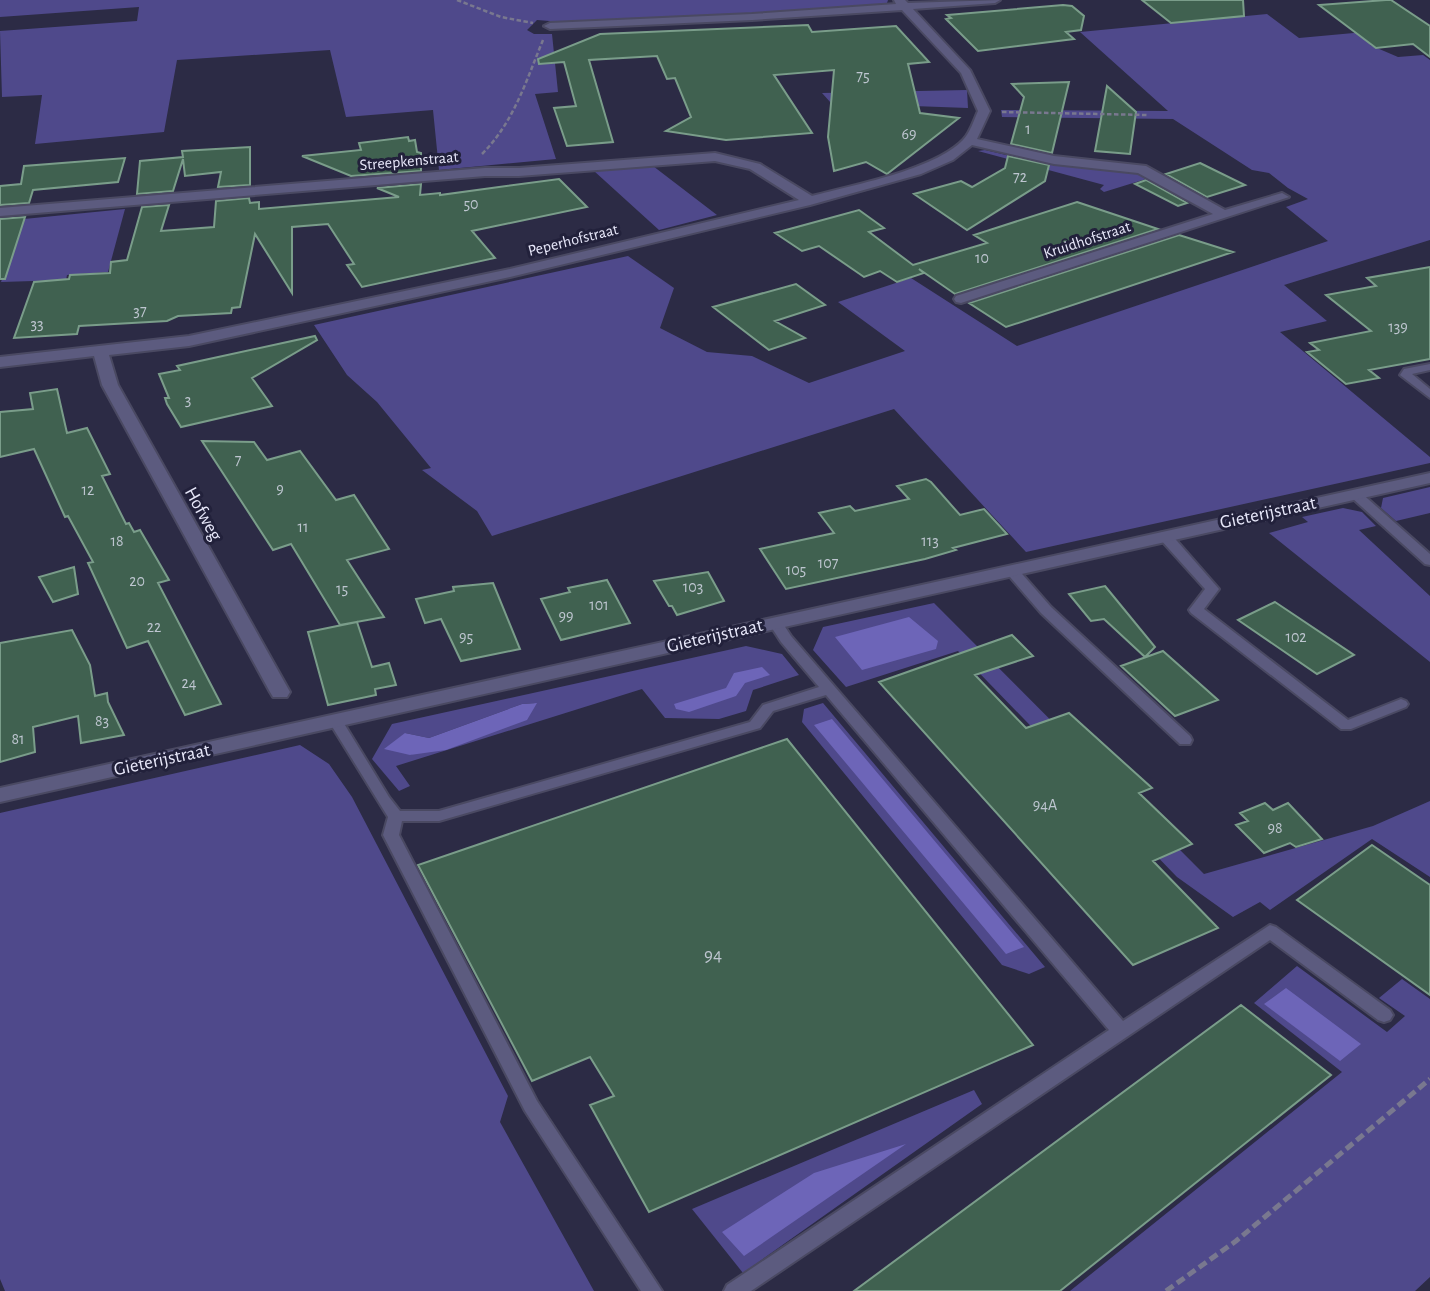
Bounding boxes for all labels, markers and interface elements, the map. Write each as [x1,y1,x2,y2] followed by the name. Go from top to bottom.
[856,68,870,84] house number: 75
[1025,121,1031,137] house number: 1
[901,126,917,142] house number: 69
[359,149,459,173] street label: Streepkenstraat
[1013,169,1027,185] house number: 72
[463,196,479,212] house number: 50
[1041,218,1133,262] street label: Kruidhofstraat
[526,221,620,259] street label: Peperhofstraat
[975,250,989,266] house number: 10
[133,303,147,319] house number: 37
[30,316,44,332] house number: 33
[1388,319,1408,335] house number: 139
[185,392,191,408] house number: 3
[235,452,242,468] house number: 7
[276,481,284,497] house number: 9
[82,482,94,498] house number: 12
[181,484,226,545] street label: Hofweg
[1218,494,1318,532] street label: Gieterijstraat
[297,519,309,535] house number: 11
[110,533,124,549] house number: 18
[921,533,939,549] house number: 113
[818,555,839,571] house number: 107
[786,562,806,578] house number: 105
[129,573,145,589] house number: 20
[683,579,703,595] house number: 103
[336,581,348,597] house number: 15
[589,597,609,613] house number: 101
[558,608,574,624] house number: 99
[665,616,765,656] street label: Gieterijstraat
[147,619,161,635] house number: 22
[459,629,473,645] house number: 95
[1285,629,1307,645] house number: 102
[182,675,197,691] house number: 24
[95,713,109,729] house number: 83
[11,731,25,747] house number: 81
[112,741,212,779] street label: Gieterijstraat
[1033,797,1057,813] house number: 94A
[1267,820,1283,836] house number: 98
[704,946,722,965] house number: 94

